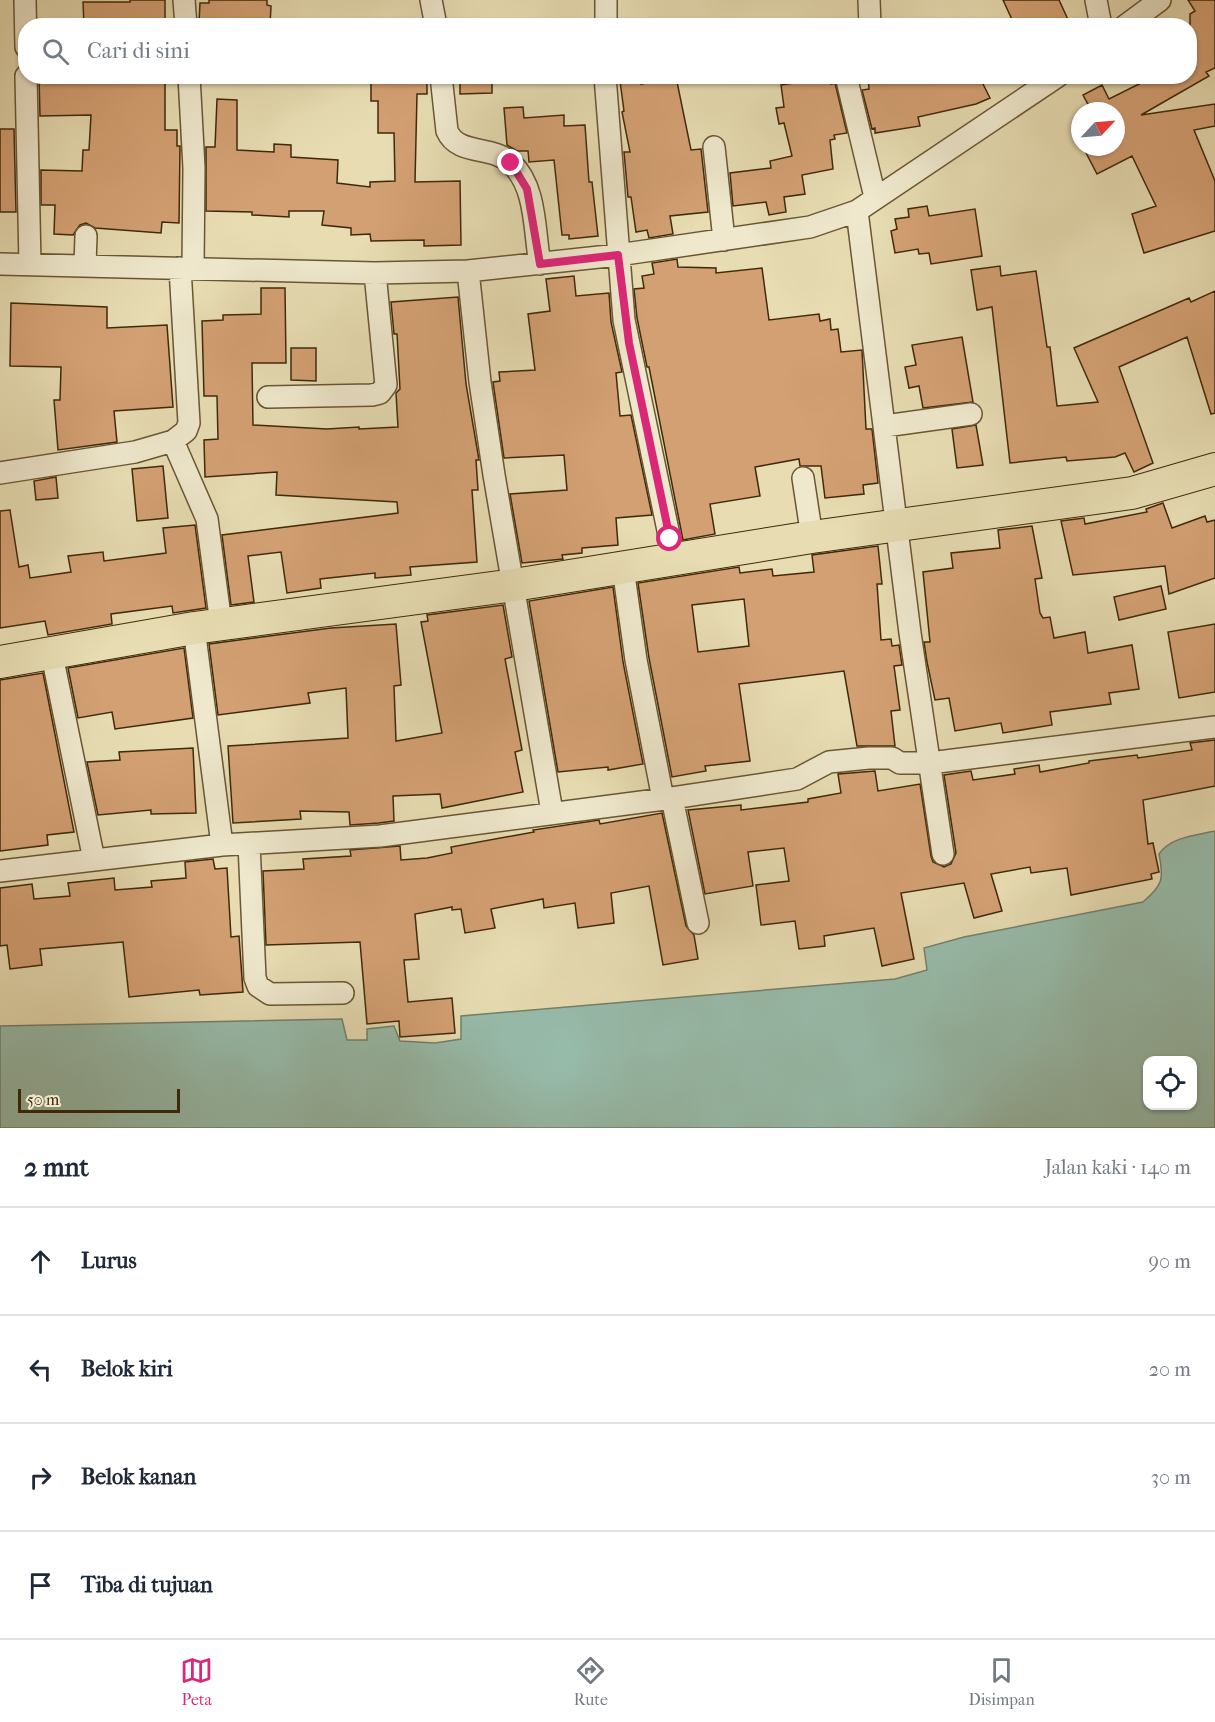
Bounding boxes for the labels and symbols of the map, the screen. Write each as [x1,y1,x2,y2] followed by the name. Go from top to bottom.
[1071,102,1125,156] north arrow
[497,149,523,175] route end
[656,525,682,551] route start
[18,1086,180,1114] scale bar

